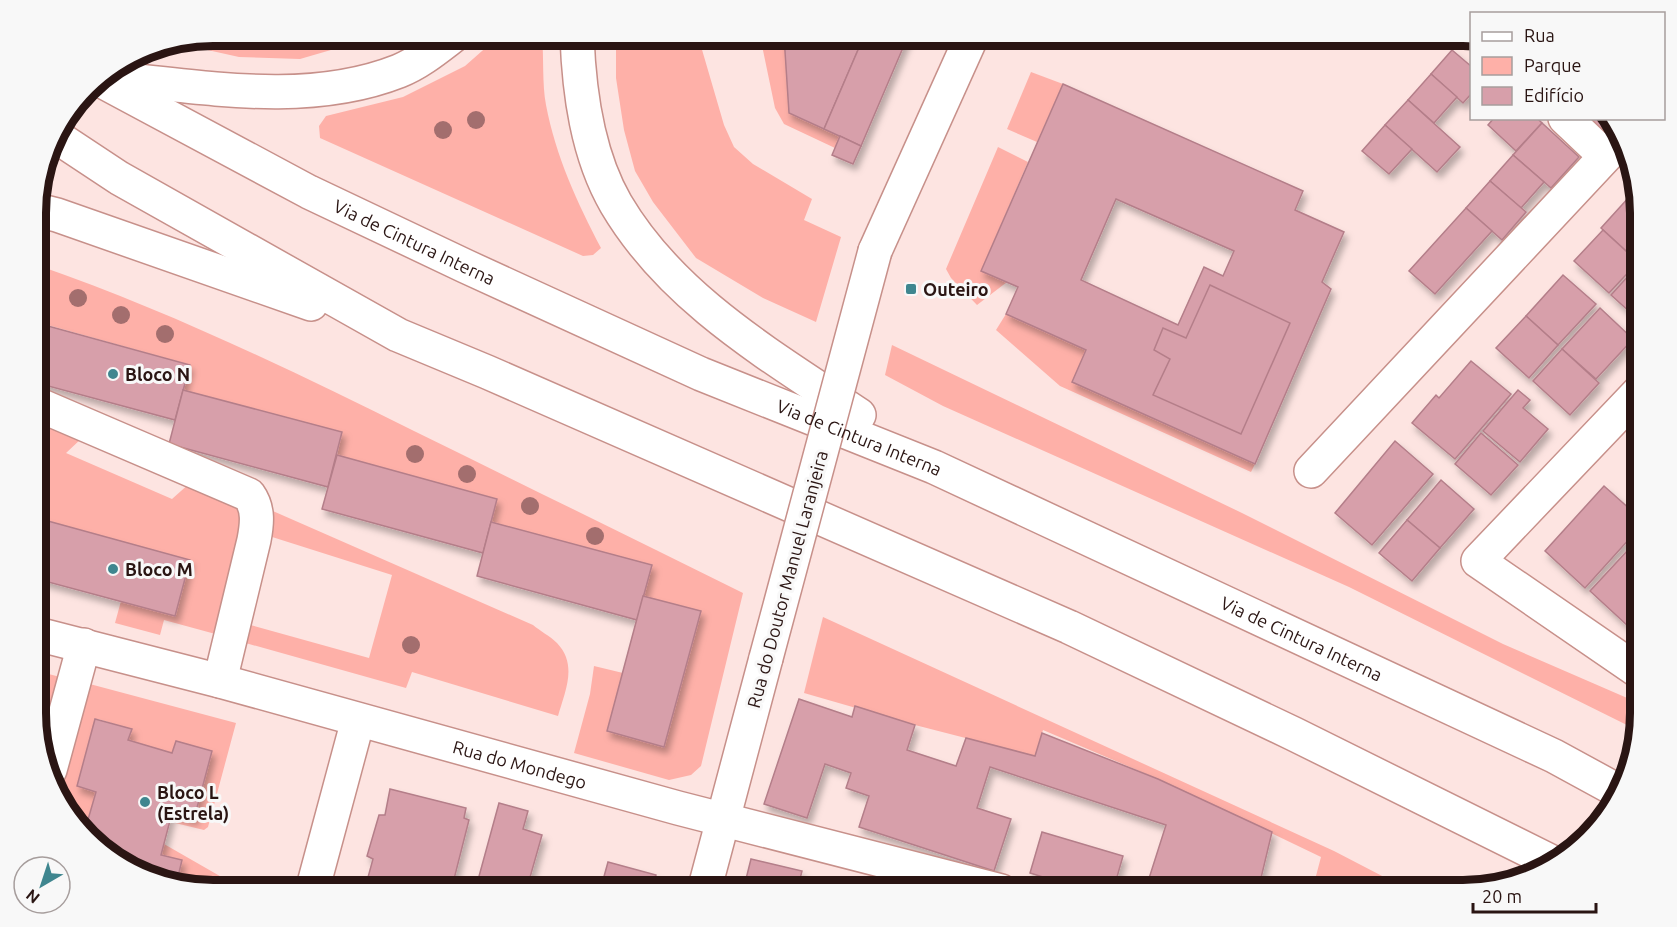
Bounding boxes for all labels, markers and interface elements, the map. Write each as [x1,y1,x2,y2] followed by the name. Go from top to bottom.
[1470,12,1665,120] legend
[1524,25,1555,45] text: Rua
[1524,55,1581,75] text: Parque
[1524,85,1584,105] text: Edifício
[331,195,498,288] street label: Via de Cintura Interna
[923,279,989,299] place label: Outeiro
[904,282,918,296] marker: Outeiro
[125,364,190,384] place label: Bloco N
[106,367,120,381] marker: Bloco N
[774,395,945,479] street label: Via de Cintura Interna
[743,448,831,710] street label: Rua do Doutor Manuel Laranjeira
[125,559,193,579] place label: Bloco M
[106,562,120,576] marker: Bloco M
[1218,592,1386,685] street label: Via de Cintura Interna
[451,736,589,792] street label: Rua do Mondego
[157,782,229,824] place label: Bloco L (Estrela)
[138,795,152,809] marker: Bloco L (Estrela)
[12,855,72,915] north arrow
[1473,876,1596,914] scale bar
[22,886,43,907] text: N
[1482,886,1522,906] text: 20 m

